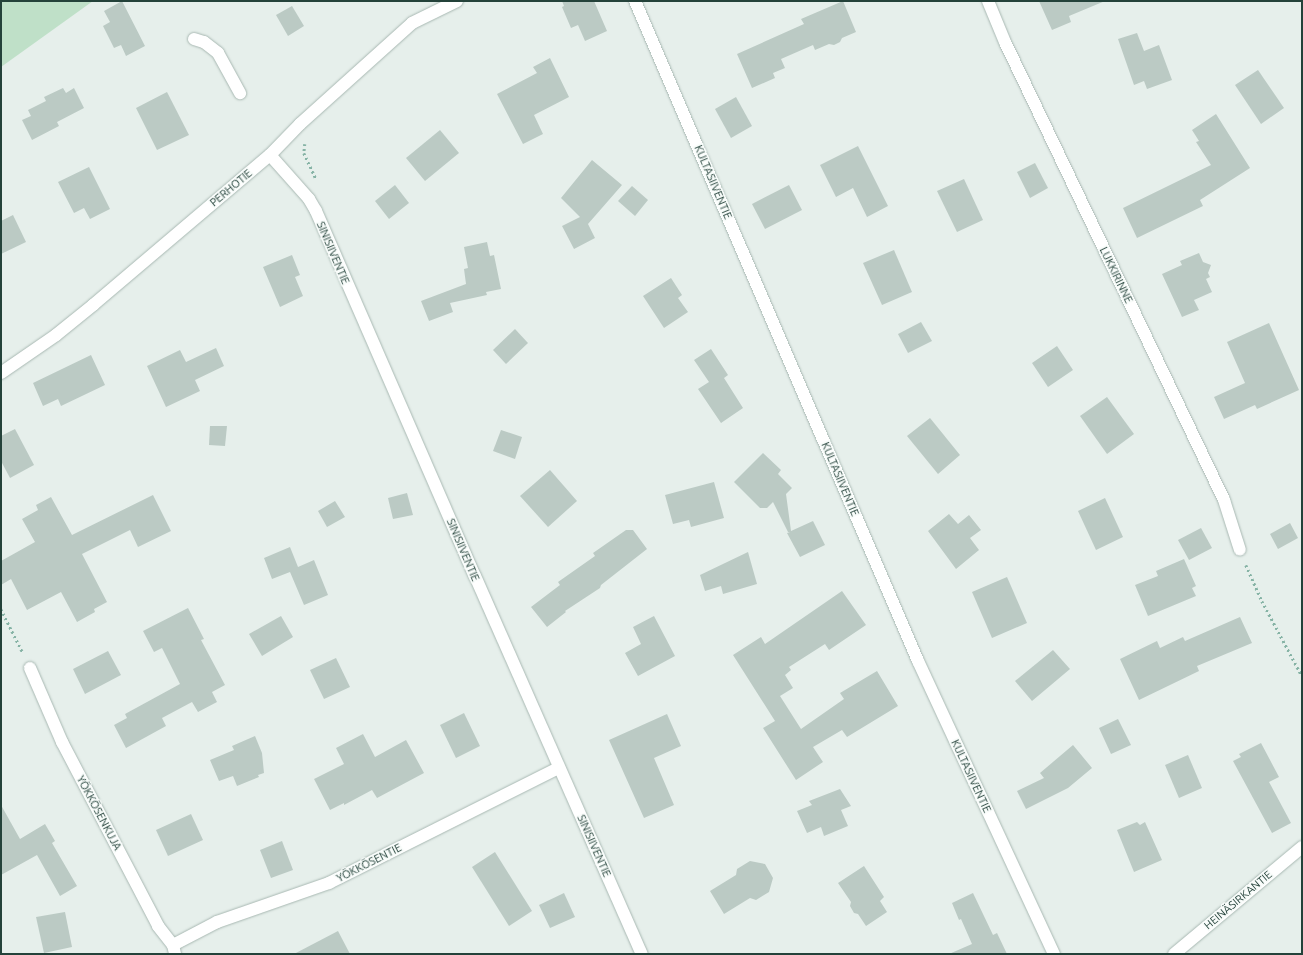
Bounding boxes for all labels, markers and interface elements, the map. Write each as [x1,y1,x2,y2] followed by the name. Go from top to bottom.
[691,143,735,221] street label: KULTASIIVENTIE
[207,167,255,209] street label: PERHOTIE
[314,220,352,286] street label: SINISIIVENTIE
[1097,245,1135,305] street label: LUKKIRINNE
[818,440,862,518] street label: KULTASIIVENTIE
[444,517,482,583] street label: SINISIIVENTIE
[948,737,994,815] street label: KULTASIIVENTIE
[74,773,124,853] street label: YÖKKÖSENKUJA
[574,813,614,879] street label: SINISIIVENTIE
[334,841,404,885] street label: YÖKKÖSENTIE
[1201,868,1275,932] street label: HEINÄSIRKANTIE

